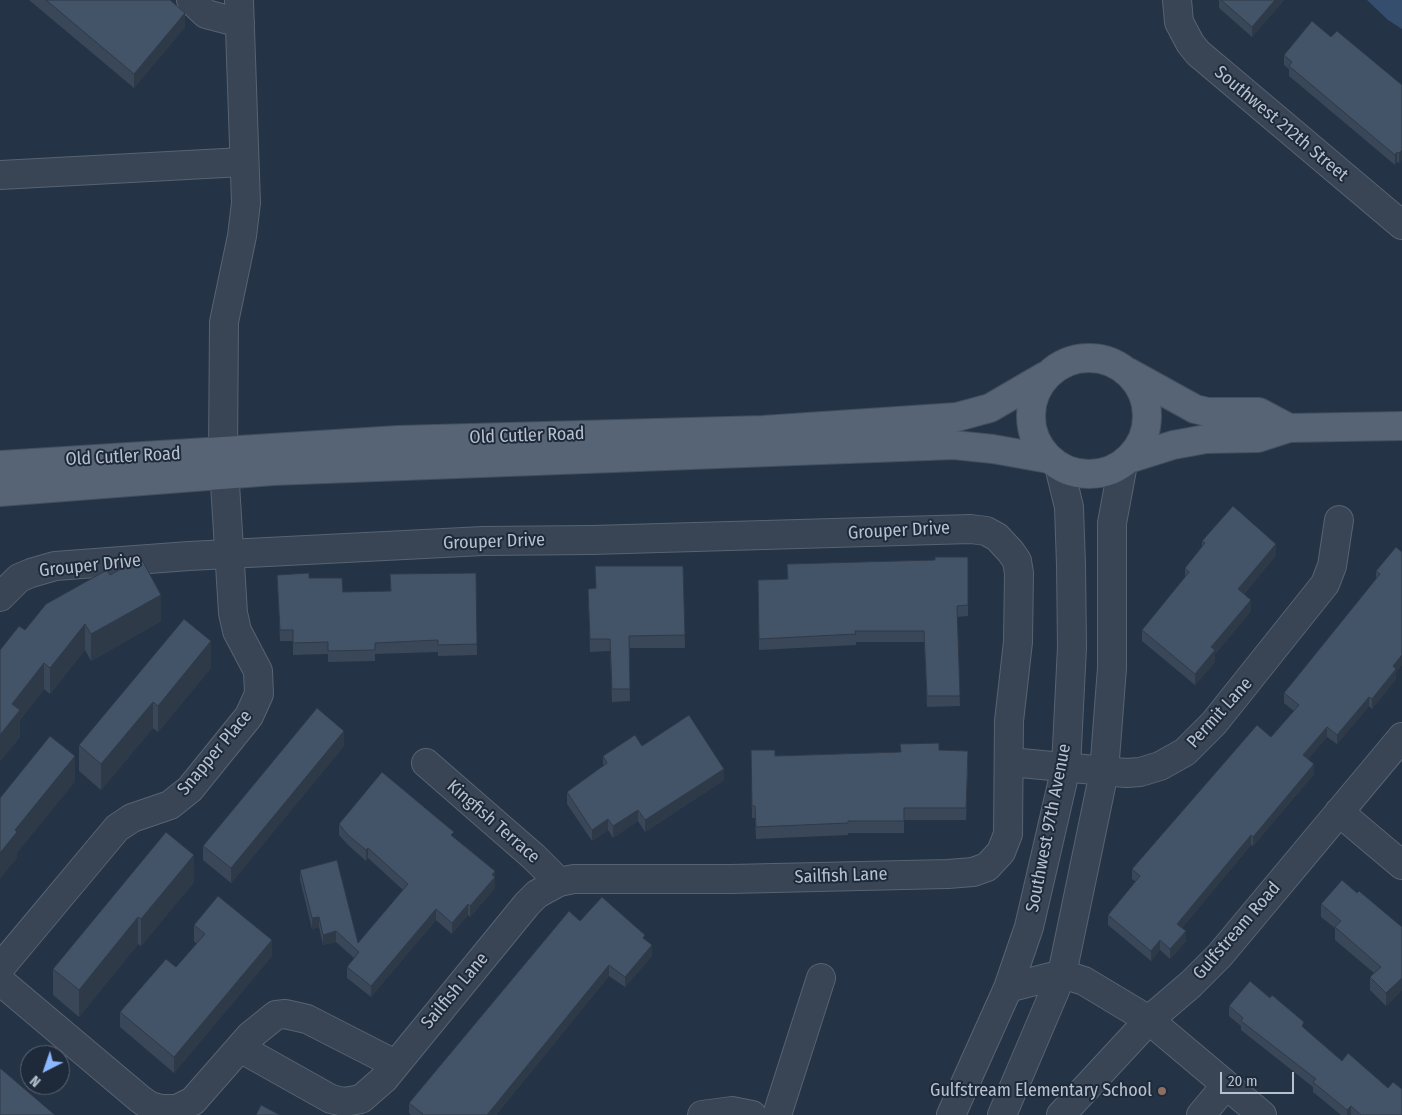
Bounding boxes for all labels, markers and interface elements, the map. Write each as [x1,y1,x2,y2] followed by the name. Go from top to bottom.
[1210,62,1352,186] street label: Southwest 212th Street
[469,423,585,449] street label: Old Cutler Road
[65,443,181,471] street label: Old Cutler Road
[847,518,951,544] street label: Grouper Drive
[443,529,545,555] street label: Grouper Drive
[38,550,142,582] street label: Grouper Drive
[1183,673,1257,753] street label: Permit Lane
[173,706,257,800] street label: Snapper Place
[1022,742,1076,914] street label: Southwest 97th Avenue
[442,776,544,868] street label: Kingfish Terrace
[794,864,888,888] street label: Sailfish Lane
[1189,878,1285,984] street label: Gulfstream Road
[417,948,493,1034] street label: Sailfish Lane
[20,1045,70,1095] north arrow
[1222,1062,1296,1094] scale bar
[27,1072,44,1090] text: N
[1228,1072,1258,1090] text: 20 m
[930,1080,1152,1102] place label: Gulfstream Elementary School
[1156,1085,1168,1097] marker: Gulfstream Elementary School

